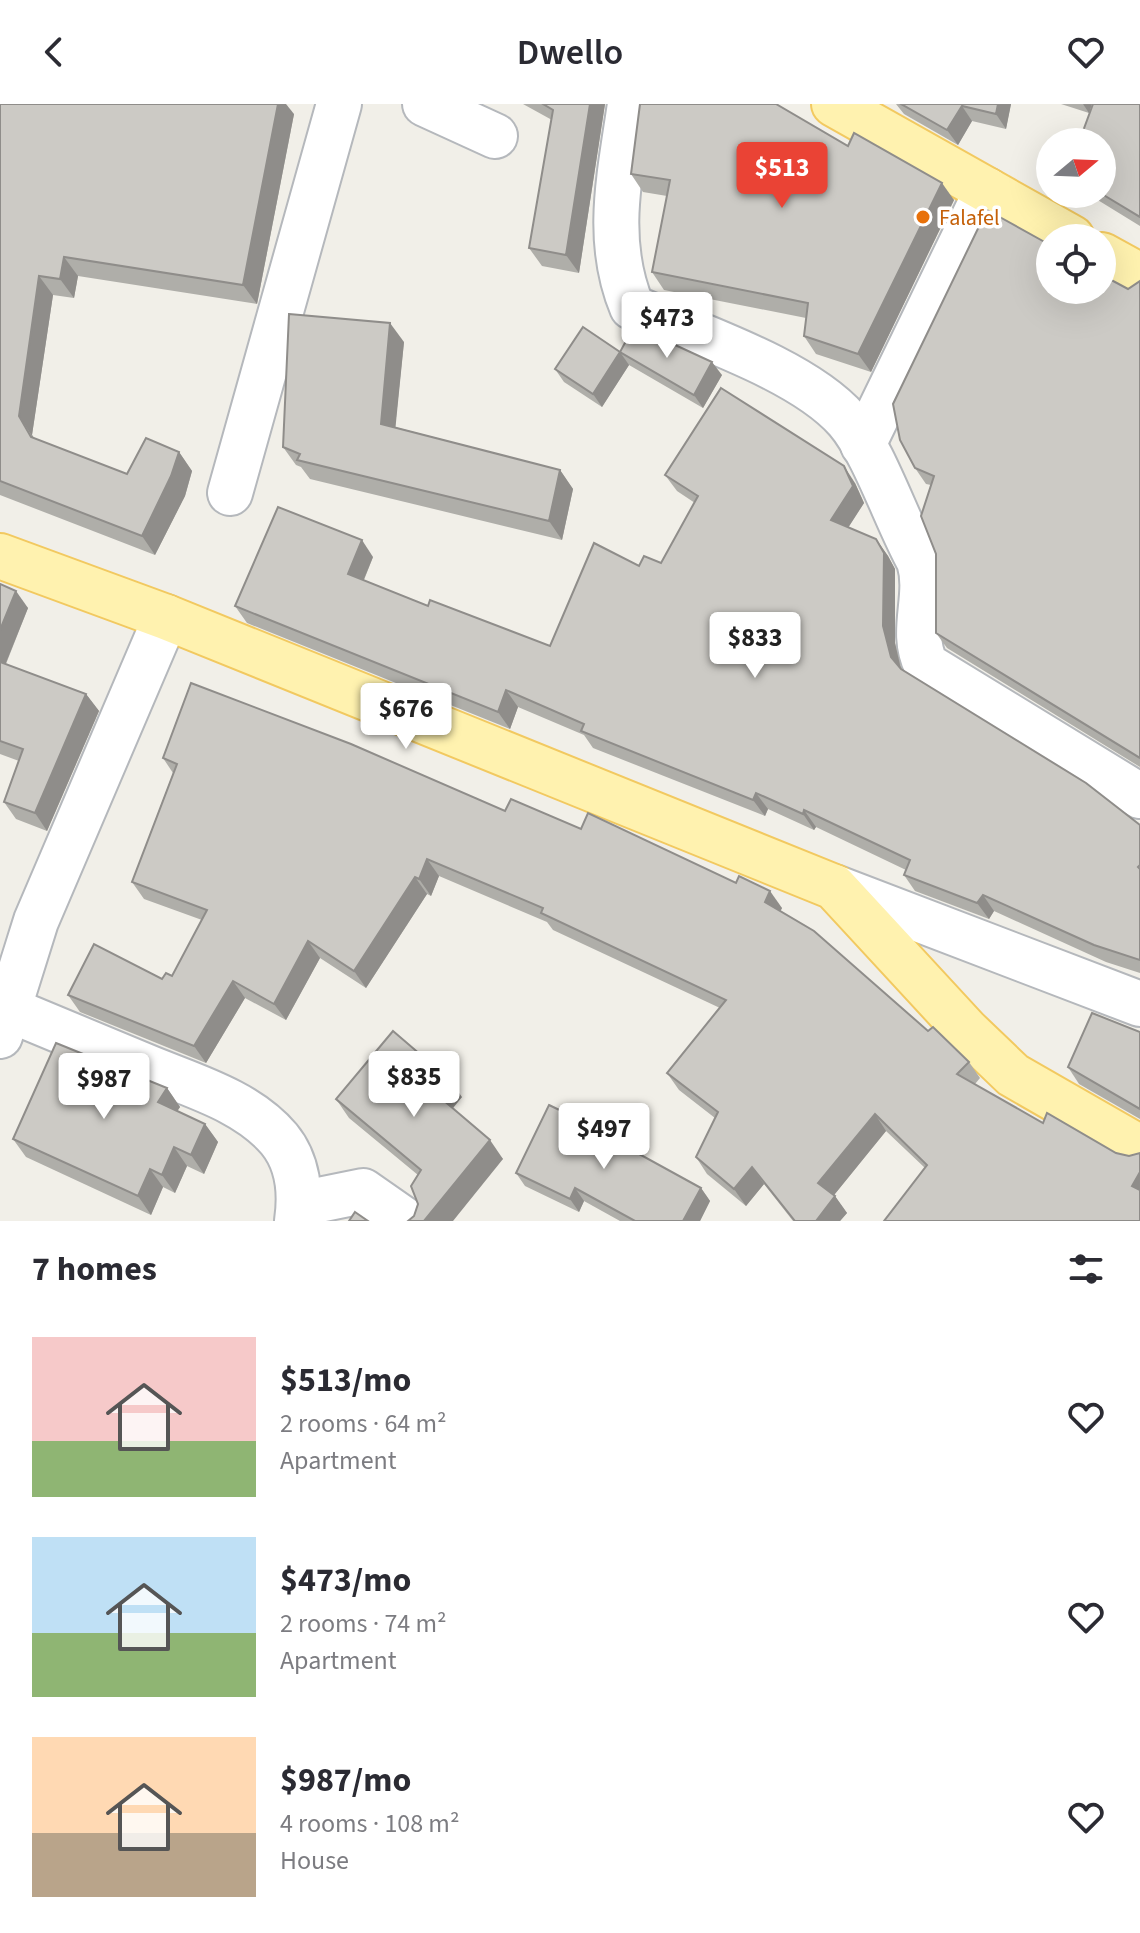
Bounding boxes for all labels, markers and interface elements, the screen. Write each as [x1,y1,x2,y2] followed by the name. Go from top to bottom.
[517,27,623,78] text: Dwello
[32,30,76,74] icon: back
[1064,30,1108,74] icon: heart
[1036,128,1116,208] north arrow
[1036,128,1116,304] map controls
[735,142,829,210] pin: $513
[755,149,809,186] text: $513
[939,202,1000,234] place label: Falafel
[914,208,932,226] marker: Falafel
[1036,224,1116,304] button: locate
[620,292,714,360] pin: $473
[640,299,694,336] text: $473
[708,612,802,680] pin: $833
[728,619,782,656] text: $833
[359,683,453,751] pin: $676
[379,690,433,727] text: $676
[367,1051,461,1119] pin: $835
[57,1053,151,1121] pin: $987
[387,1058,441,1095] text: $835
[77,1060,131,1097] text: $987
[557,1103,651,1171] pin: $497
[577,1110,631,1147] text: $497
[32,1245,157,1294] text: 7 homes
[1064,1247,1108,1291] icon: filters
[280,1356,411,1405] text: $513/mo
[96,1369,192,1465] icon: home
[1064,1395,1108,1439] icon: heart
[280,1405,447,1442] text: 2 rooms · 64 m²
[280,1442,397,1479] text: Apartment
[280,1556,411,1605] text: $473/mo
[96,1569,192,1665] icon: home
[1064,1595,1108,1639] icon: heart
[280,1605,447,1642] text: 2 rooms · 74 m²
[280,1642,397,1679] text: Apartment
[280,1756,411,1805] text: $987/mo
[96,1769,192,1865] icon: home
[1064,1795,1108,1839] icon: heart
[280,1805,459,1842] text: 4 rooms · 108 m²
[280,1842,349,1879] text: House

